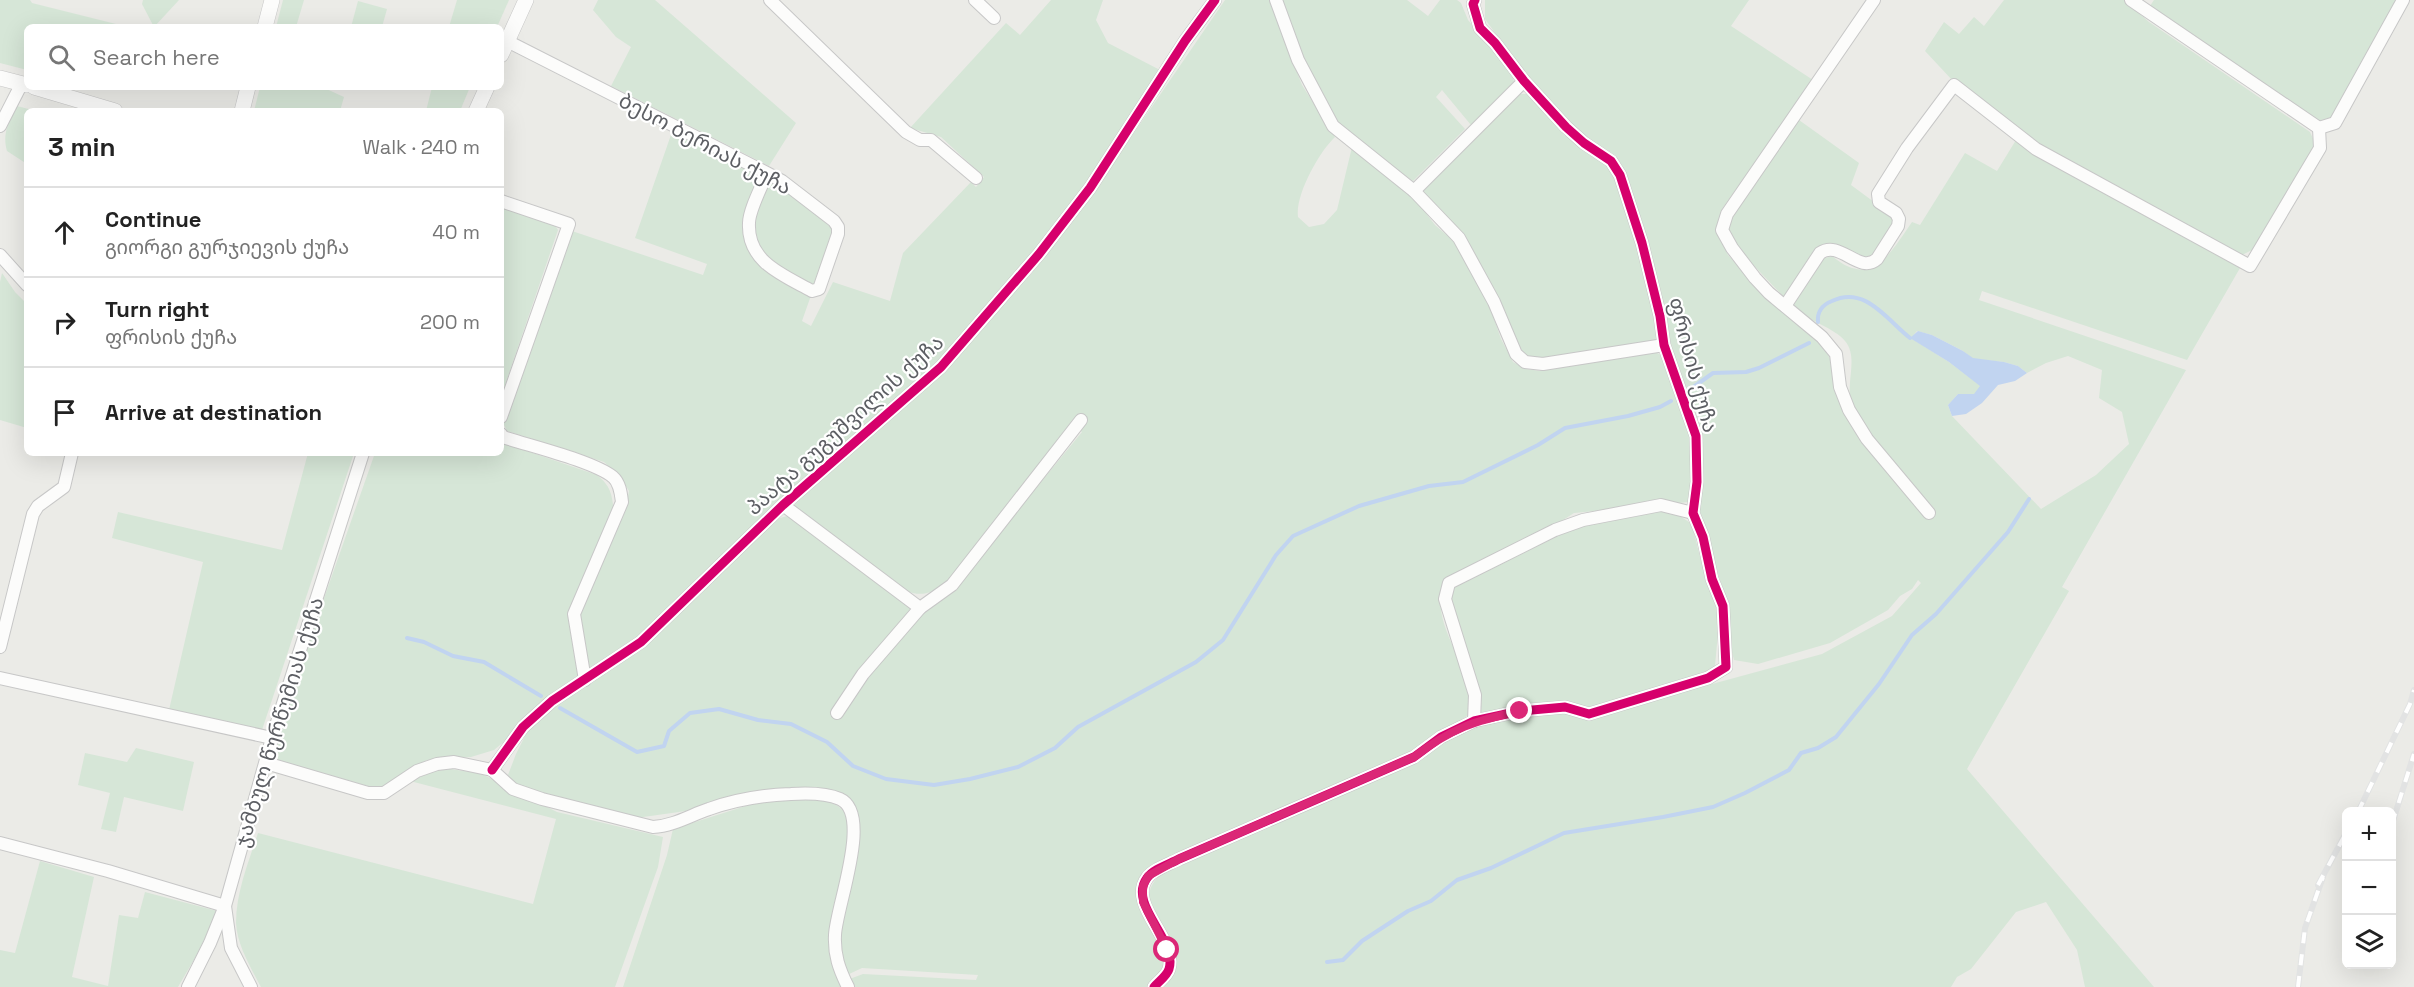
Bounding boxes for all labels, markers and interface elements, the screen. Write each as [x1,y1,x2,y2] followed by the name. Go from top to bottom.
[24,24,504,90] search box
[45,41,78,74] icon: search
[93,43,220,71] text: Search here
[614,87,796,201] street label: ბესო ბერიას ქუჩა
[48,130,116,164] text: 3 min
[362,134,480,160] text: Walk · 240 m
[105,205,201,233] text: Continue
[48,216,81,249] icon: ahead
[432,219,480,245] text: 40 m
[105,234,349,260] text: გიორგი გურჯიევის ქუჩა
[1662,294,1724,435] street label: ფრისის ქუჩა
[105,295,210,323] text: Turn right
[48,306,81,339] icon: right
[420,309,480,335] text: 200 m
[105,324,237,350] text: ფრისის ქუჩა
[740,329,949,521] street label: პაატა გუგუშვილის ქუჩა
[48,396,81,429] icon: arrive
[105,398,322,426] text: Arrive at destination
[228,593,329,850] street label: ჯამბულ წურწუმიას ქუჩა
[1506,697,1532,723] route end
[2342,807,2396,969] map controls
[2342,807,2396,861] button: +
[2342,861,2396,915] button: −
[2342,915,2396,969] button: layers
[1153,936,1179,962] route start

